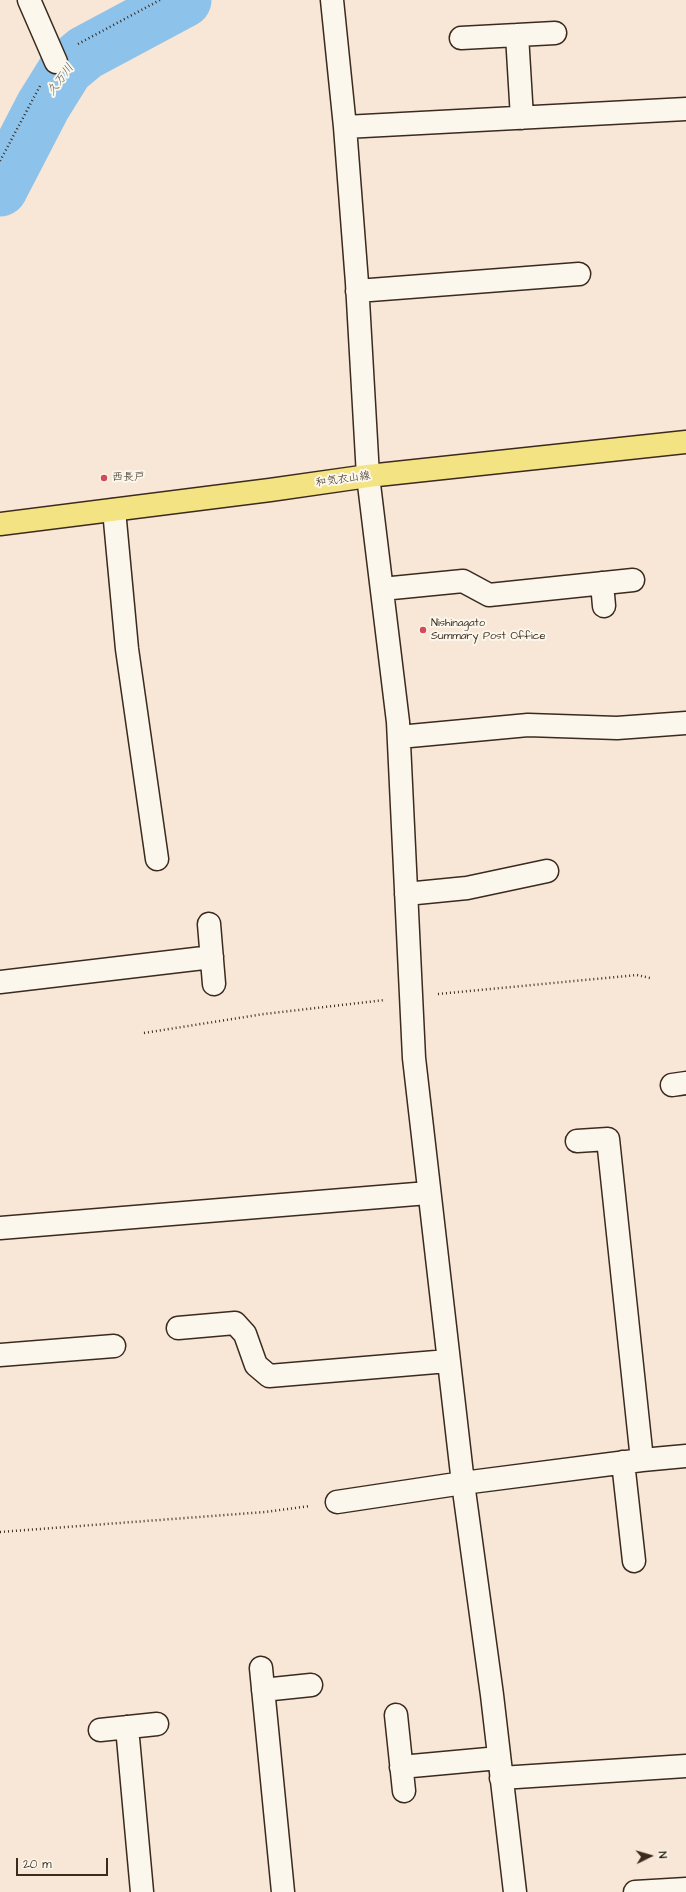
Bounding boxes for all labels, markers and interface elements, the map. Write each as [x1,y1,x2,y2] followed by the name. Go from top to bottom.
[44,61,78,99] water label: 久万川
[315,470,371,490] street label: 和気衣山線
[112,471,145,485] place label: 西長戸
[99,473,109,483] marker: 西長戸
[431,617,545,643] place label: Nishinagato Summary Post Office
[418,625,428,635] marker: Nishinagato Summary Post Office
[630,1836,670,1876] north arrow
[18,1850,110,1876] scale bar
[655,1851,670,1859] text: N
[23,1856,52,1873] text: 20 m

